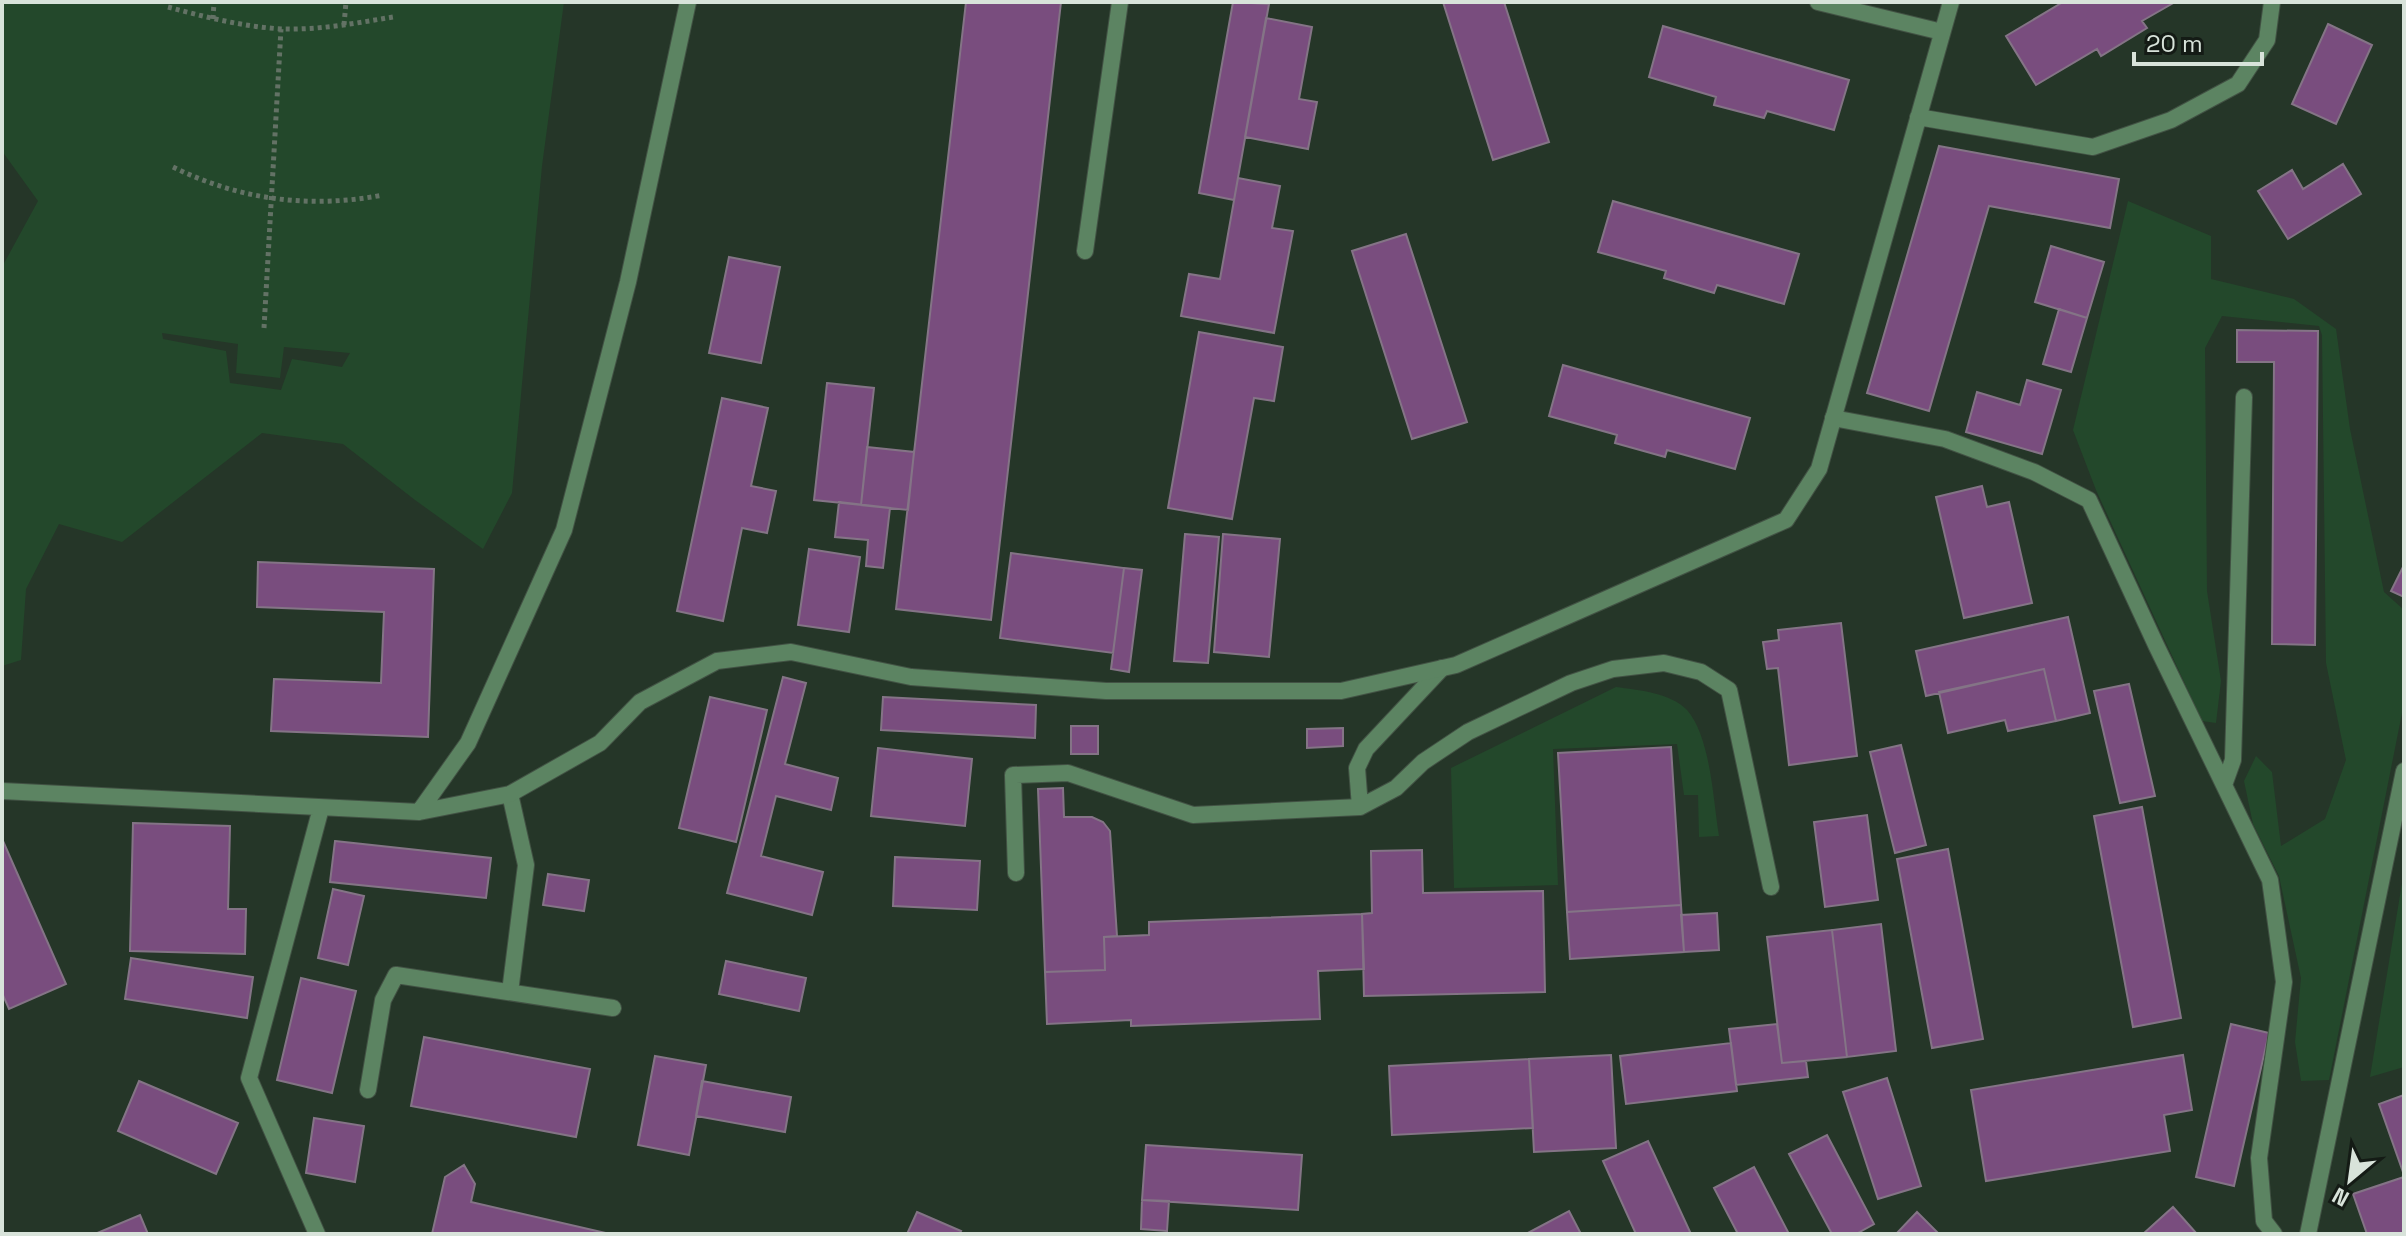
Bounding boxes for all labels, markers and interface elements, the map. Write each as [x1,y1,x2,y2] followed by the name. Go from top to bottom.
[2134,16,2262,66] scale bar
[2146,28,2203,59] text: 20 m
[2310,1140,2390,1220] north arrow
[2327,1182,2354,1213] text: N

